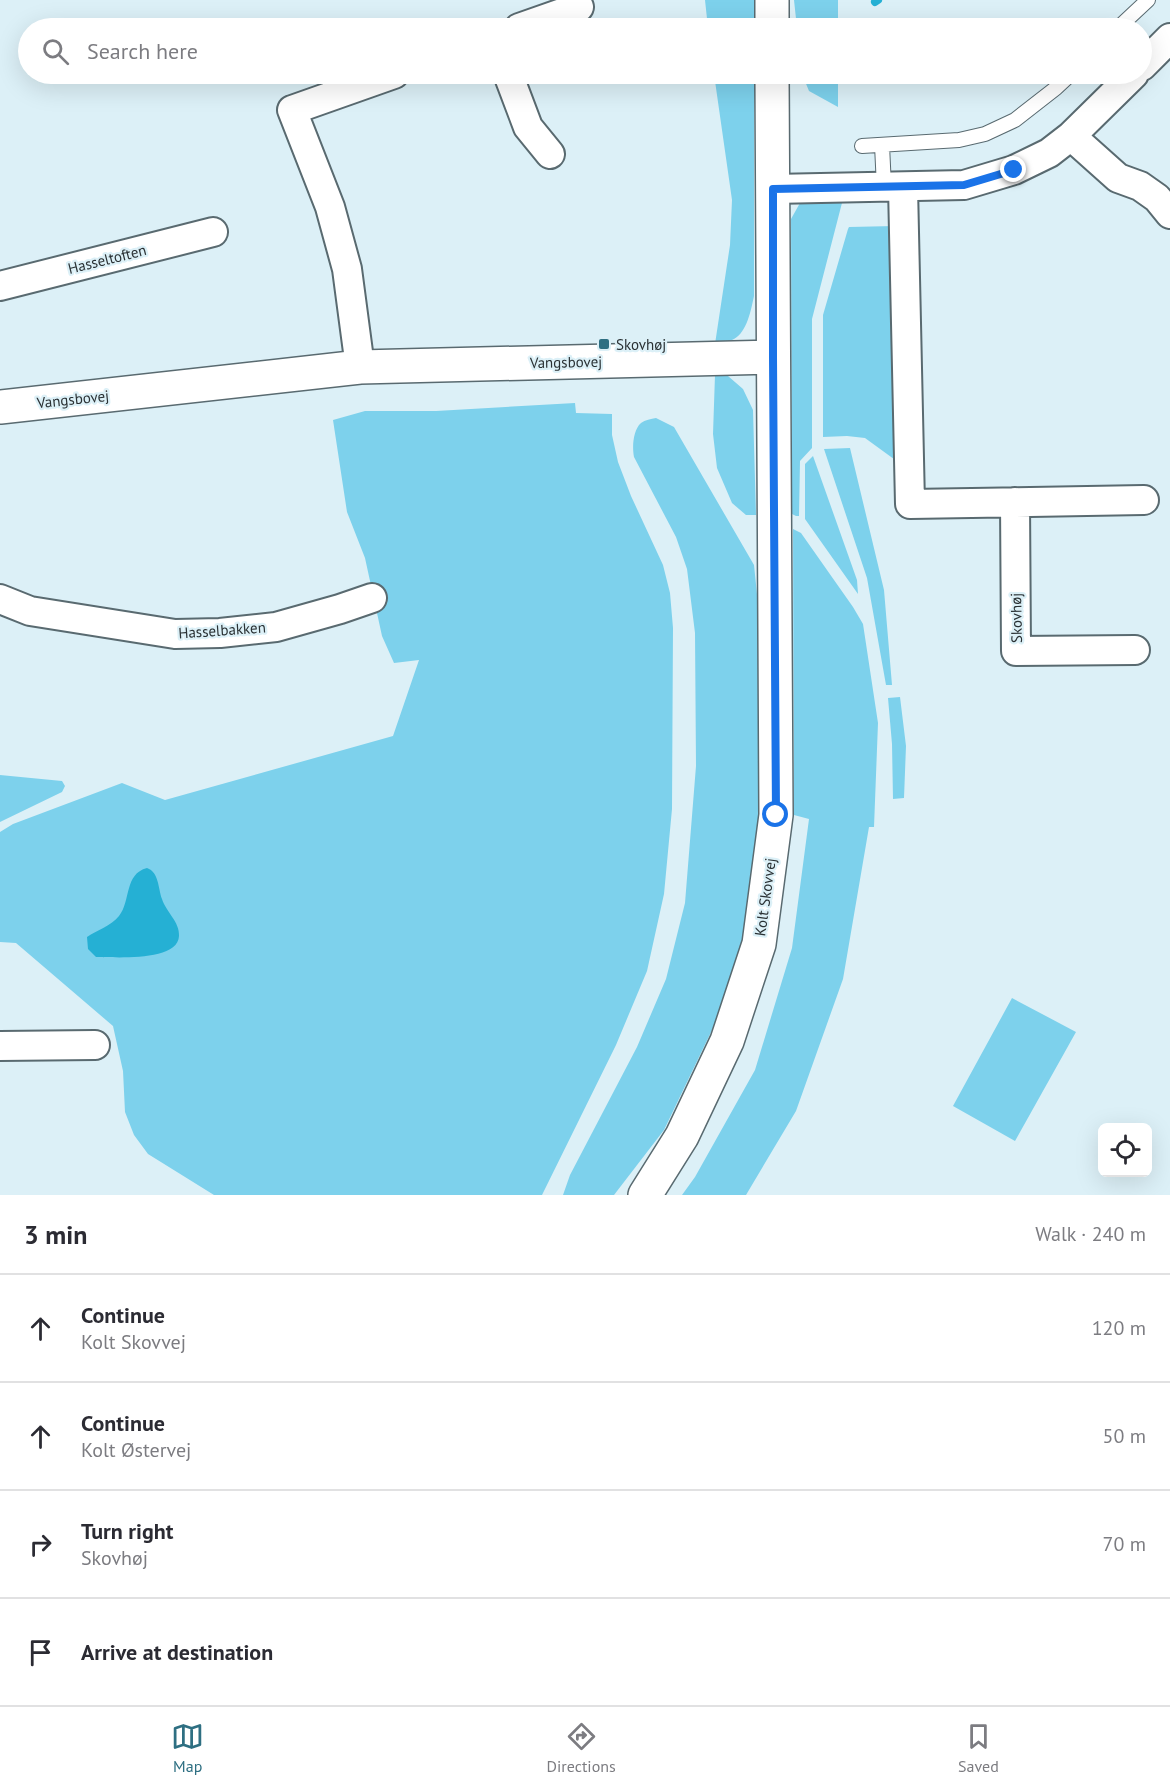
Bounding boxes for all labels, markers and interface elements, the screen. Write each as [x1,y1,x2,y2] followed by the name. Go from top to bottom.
[18,18,1152,84] search box
[39,35,72,68] icon: search
[87,37,198,65] text: Search here
[1000,156,1026,182] route end
[66,240,148,278] street label: Hasseltoften
[616,335,666,354] place label: Skovhøj
[597,337,611,351] marker: Skovhøj
[529,352,602,372] street label: Vangsbovej
[35,386,110,412] street label: Vangsbovej
[1006,593,1026,643] street label: Skovhøj
[178,617,266,643] street label: Hasselbakken
[762,801,788,827] route start
[750,857,780,937] street label: Kolt Skovvej
[1098,1123,1152,1177] map controls
[1098,1123,1152,1177] button: locate
[24,1218,87,1251] text: 3 min
[1035,1221,1146,1247] text: Walk · 240 m
[81,1301,165,1329] text: Continue
[24,1312,57,1345] icon: ahead
[1092,1315,1146,1341] text: 120 m
[81,1329,186,1355] text: Kolt Skovvej
[81,1409,165,1437] text: Continue
[24,1420,57,1453] icon: ahead
[1103,1423,1146,1449] text: 50 m
[81,1437,191,1463] text: Kolt Østervej
[81,1517,173,1545] text: Turn right
[24,1528,57,1561] icon: right
[1103,1531,1146,1557] text: 70 m
[81,1545,148,1571] text: Skovhøj
[24,1636,57,1669] icon: arrive
[81,1638,273,1666] text: Arrive at destination
[171,1720,204,1776] tab: Map
[547,1720,616,1776] tab: Directions
[958,1720,999,1776] tab: Saved

